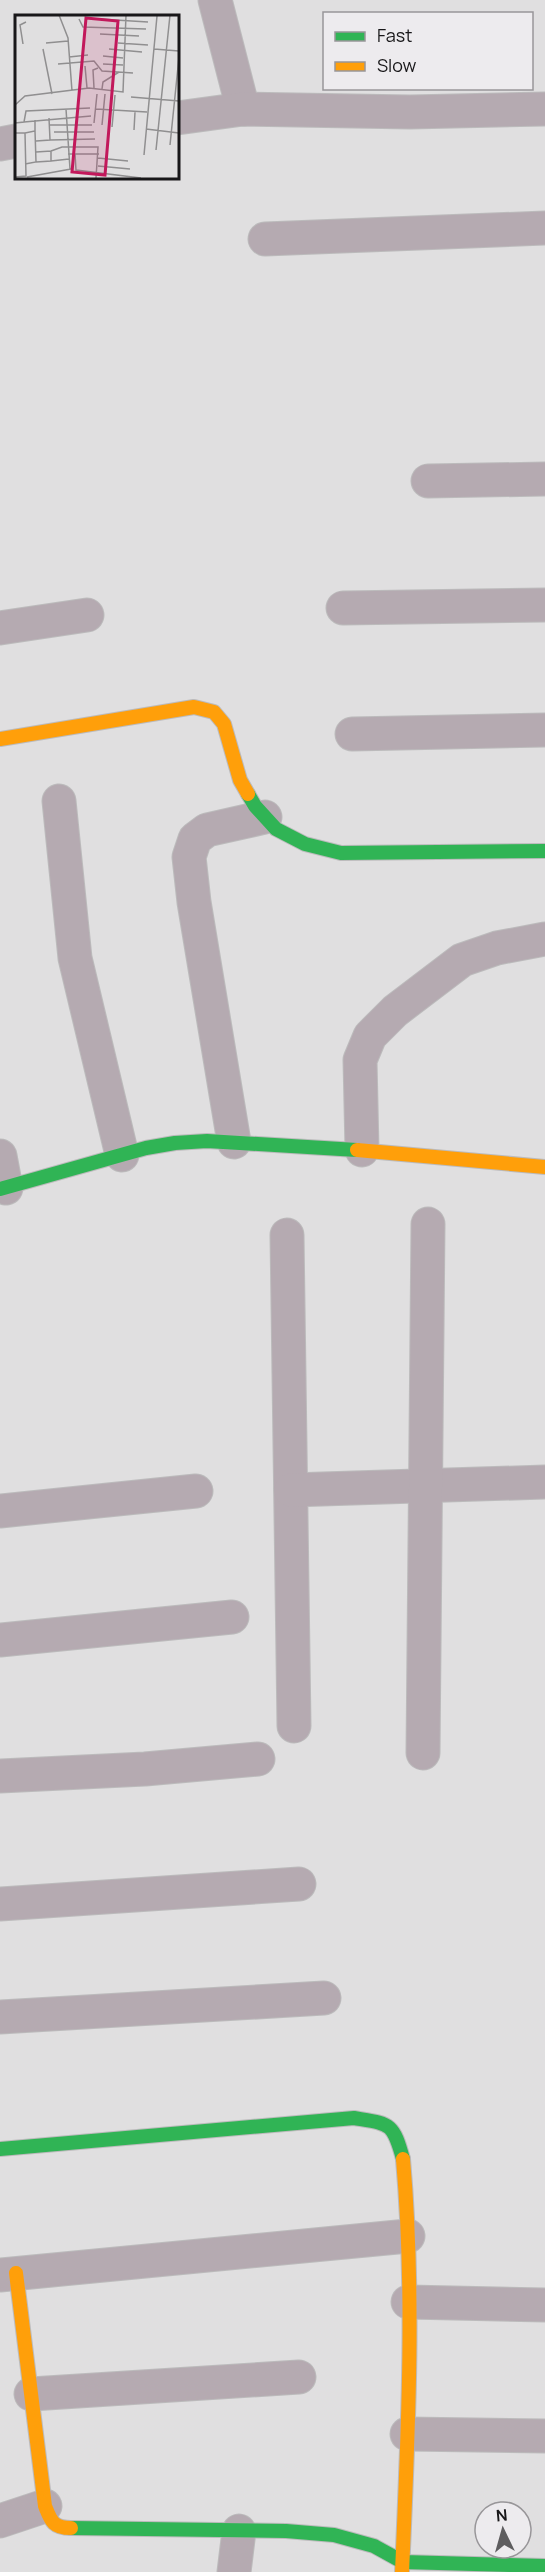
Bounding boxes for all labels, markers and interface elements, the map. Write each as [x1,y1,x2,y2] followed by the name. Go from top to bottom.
[323,12,533,90] legend
[15,15,178,178] inset map
[377,23,412,47] text: Fast
[377,53,417,77] text: Slow
[473,2500,533,2560] north arrow
[495,2504,508,2527] text: N

